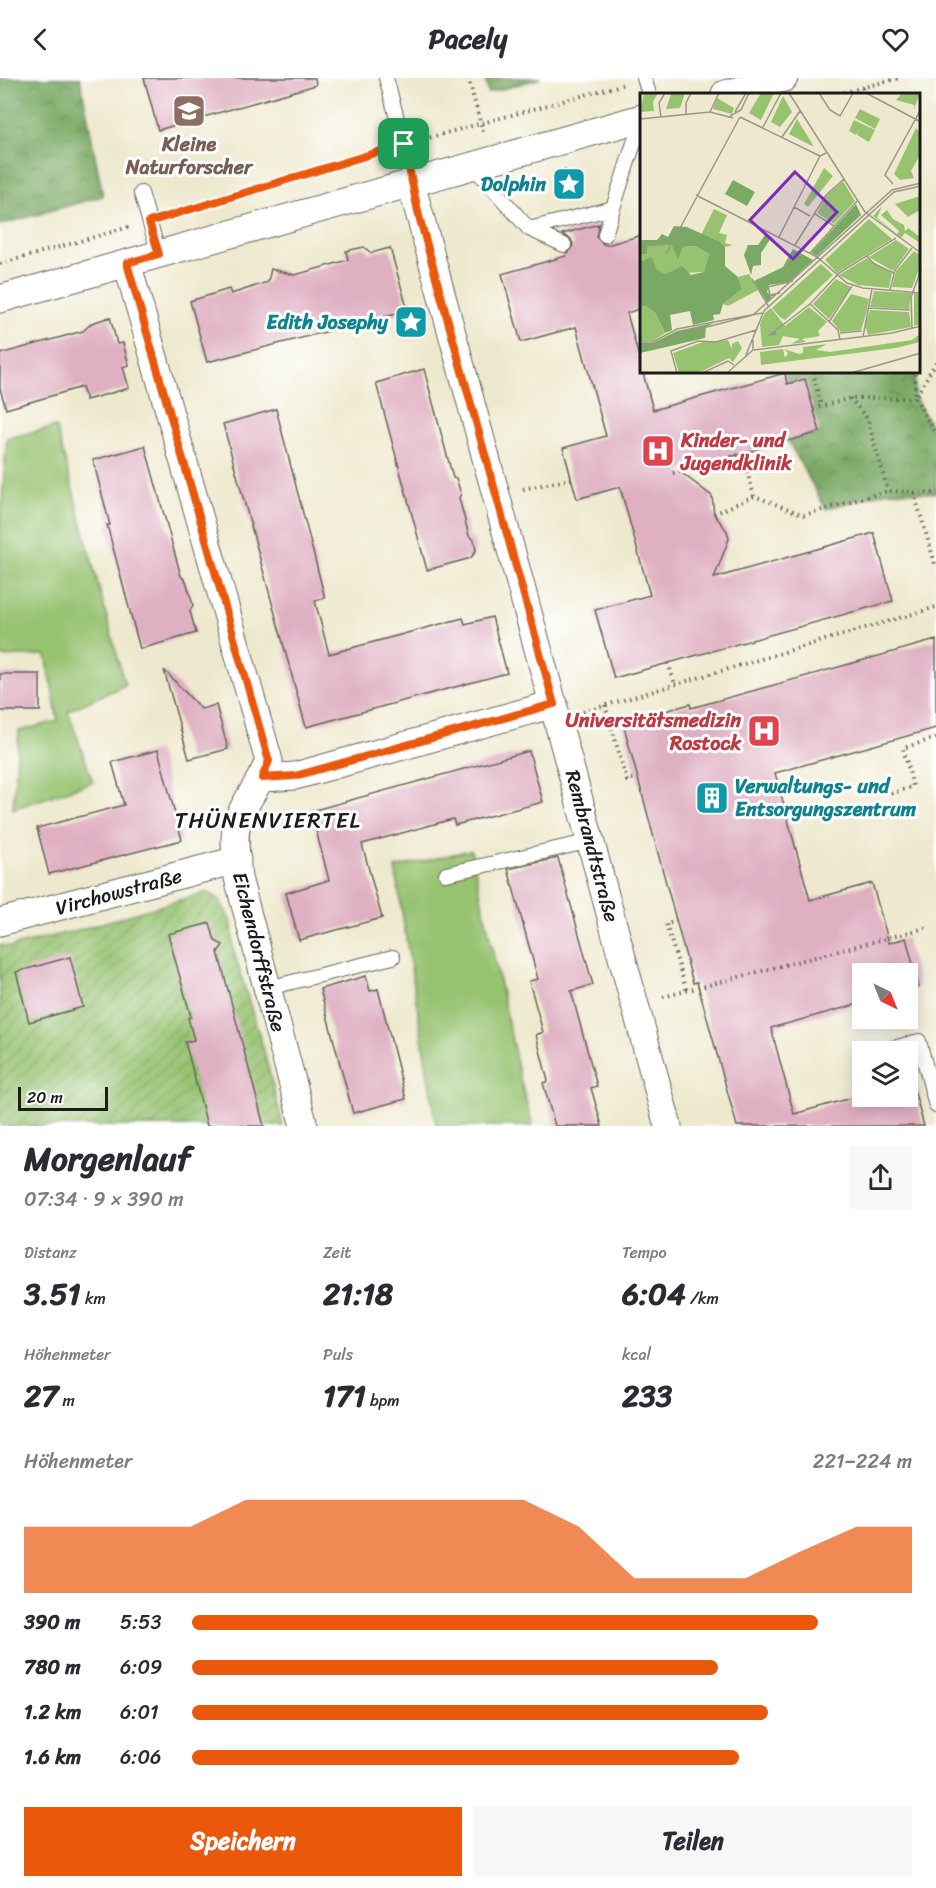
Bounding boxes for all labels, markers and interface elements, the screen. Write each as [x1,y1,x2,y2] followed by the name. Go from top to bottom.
[429,15,507,63] text: Pacely
[24,23,57,56] icon: back
[879,23,912,56] icon: heart
[171,93,207,129] school or university icon: Kleine Naturforscher
[640,93,921,374] inset map
[378,118,429,169] pin
[125,127,254,185] place label: Kleine Naturforscher
[387,127,420,160] icon: arrive
[551,166,587,202] place icon: Dolphin
[481,167,546,202] place label: Dolphin
[393,304,429,340] place icon: Edith Josephy
[267,305,389,340] place label: Edith Josephy
[680,423,793,481] place label: Kinder- und Jugendklinik
[640,433,676,469] hospital icon: Kinder- und Jugendklinik
[565,703,742,761] place label: Universitätsmedizin Rostock
[746,713,782,749] hospital icon: Universitätsmedizin Rostock
[555,766,629,926] street label: Rembrandtstraße
[735,769,917,827] place label: Verwaltungs- und Entsorgungszentrum
[694,780,730,816] building icon: Verwaltungs- und Entsorgungszentrum
[175,801,361,840] district label: THÜNENVIERTEL
[52,858,186,926] street label: Virchowstraße
[222,868,296,1036] street label: Eichendorffstraße
[852,963,918,1029] north arrow
[852,963,918,1107] map controls
[852,1041,918,1107] button: layers
[27,1083,63,1112] text: 20 m
[18,1084,108,1112] scale bar
[24,1130,191,1188] text: Morgenlauf
[849,1146,912,1209] button: share
[24,1182,184,1217] text: 07:34 · 9 × 390 m
[24,1238,77,1267] text: Distanz
[323,1238,351,1267] text: Zeit
[622,1238,667,1267] text: Tempo
[24,1267,81,1321] text: 3.51
[323,1267,393,1321] text: 21:18
[622,1267,686,1321] text: 6:04
[81,1284,106,1313] text: km
[686,1284,719,1313] text: /km
[24,1340,110,1369] text: Höhenmeter
[323,1340,353,1369] text: Puls
[622,1340,651,1369] text: kcal
[24,1369,58,1423] text: 27
[323,1369,366,1423] text: 171
[622,1369,672,1423] text: 233
[58,1386,75,1415] text: m
[366,1386,400,1415] text: bpm
[24,1444,132,1479] text: Höhenmeter
[813,1444,912,1479] text: 221–224 m
[24,1605,80,1640] text: 390 m
[120,1605,161,1640] text: 5:53
[24,1650,81,1685] text: 780 m
[120,1650,162,1685] text: 6:09
[24,1695,81,1730] text: 1.2 km
[120,1695,159,1730] text: 6:01
[24,1740,81,1775] text: 1.6 km
[120,1740,161,1775] text: 6:06
[24,1807,462,1876] button: Speichern
[474,1807,912,1876] button: Teilen

